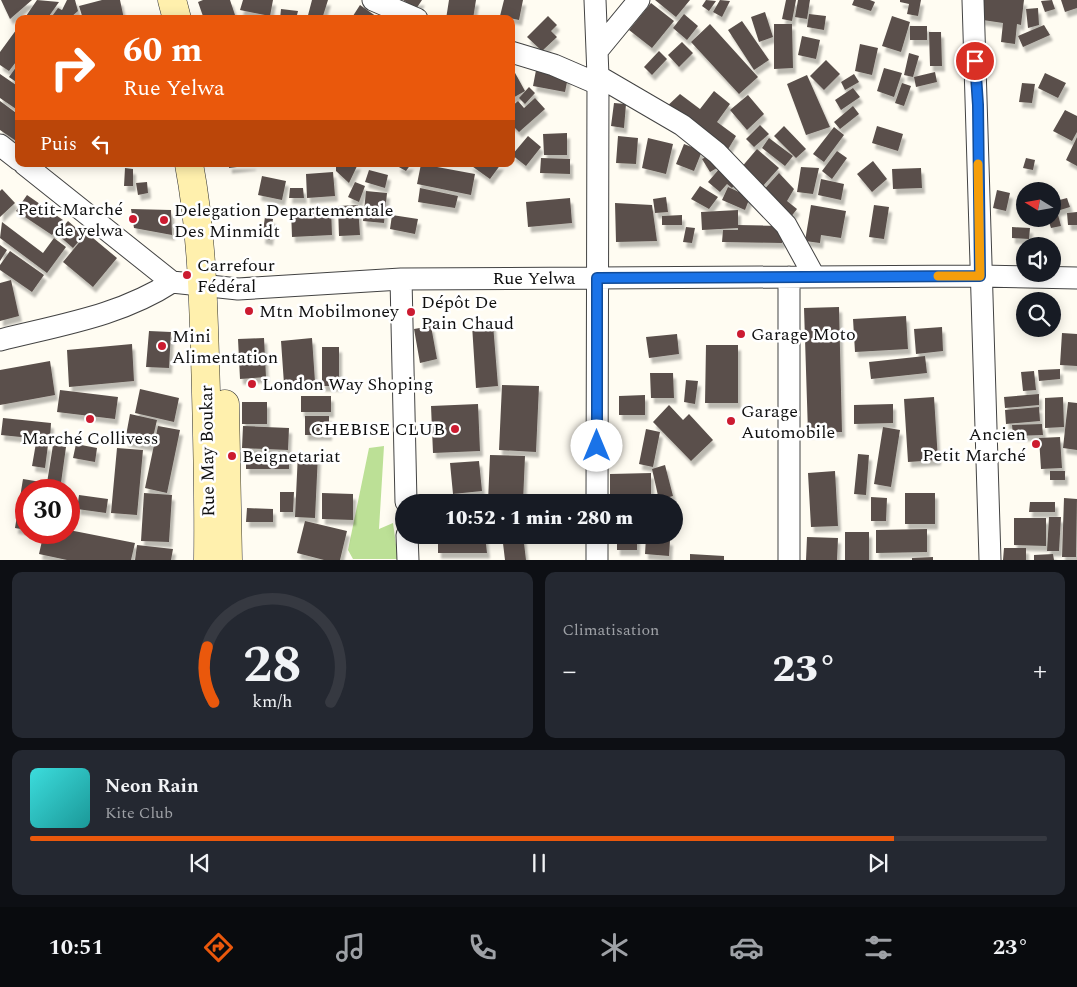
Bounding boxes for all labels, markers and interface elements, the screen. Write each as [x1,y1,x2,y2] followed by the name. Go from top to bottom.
[123,24,203,77] text: 60 m
[40,35,105,100] icon: right
[954,40,996,82] pin
[961,47,989,75] icon: arrive
[123,72,225,105] text: Rue Yelwa
[40,130,77,159] text: Puis
[87,130,115,158] icon: left
[1016,182,1061,228] north arrow
[1016,182,1061,337] map controls
[17,196,123,244] place label: Petit-Marché de yelwa
[174,197,394,245] place label: Delegation Departementale Des Minmidt
[127,213,139,225] marker: Petit-Marché de yelwa
[158,214,170,226] marker: Delegation Departementale Des Minmidt
[1016,237,1061,282] button: sound
[197,252,275,300] place label: Carrefour Fédéral
[492,265,576,292] street label: Rue Yelwa
[181,269,193,281] marker: Carrefour Fédéral
[421,289,514,337] place label: Dépôt De Pain Chaud
[1016,292,1061,337] button: search
[259,298,400,325] place label: Mtn Mobilmoney
[243,305,255,317] marker: Mtn Mobilmoney
[405,306,417,318] marker: Dépôt De Pain Chaud
[751,321,856,348] place label: Garage Moto
[172,323,278,371] place label: Mini Alimentation
[735,328,747,340] marker: Garage Moto
[156,340,168,352] marker: Mini Alimentation
[262,371,433,398] place label: London Way Shoping
[246,378,258,390] marker: London Way Shoping
[193,385,222,517] street label: Rue May Boukar
[741,398,835,446] place label: Garage Automobile
[84,413,96,425] marker: Marché Collivess
[725,415,737,427] marker: Garage Automobile
[311,416,445,443] place label: CHEBISE CLUB
[570,419,622,471] position arrow
[922,421,1026,469] place label: Ancien Petit Marché
[449,423,461,435] marker: CHEBISE CLUB
[21,425,159,452] place label: Marché Collivess
[1030,438,1042,450] marker: Ancien Petit Marché
[242,443,340,470] place label: Beignetariat
[226,450,238,462] marker: Beignetariat
[15,479,80,544] speed limit sign: 30
[445,504,633,533] text: 10:52 · 1 min · 280 m
[563,618,659,642] text: Climatisation
[243,626,301,705] text: 28
[772,641,837,699] text: 23°
[563,650,577,693] text: −
[1033,650,1047,693] text: +
[252,688,292,715] text: km/h
[105,772,199,801] text: Neon Rain
[105,801,173,825] text: Kite Club
[186,849,214,877] icon: previous
[525,849,553,877] icon: pause
[864,849,892,877] icon: next
[201,930,236,965] icon: directions
[333,930,368,965] icon: music
[465,930,500,965] icon: phone
[597,930,632,965] icon: climate
[729,930,764,965] icon: car
[861,930,896,965] icon: filters
[49,931,104,964] text: 10:51
[993,931,1028,964] text: 23°

